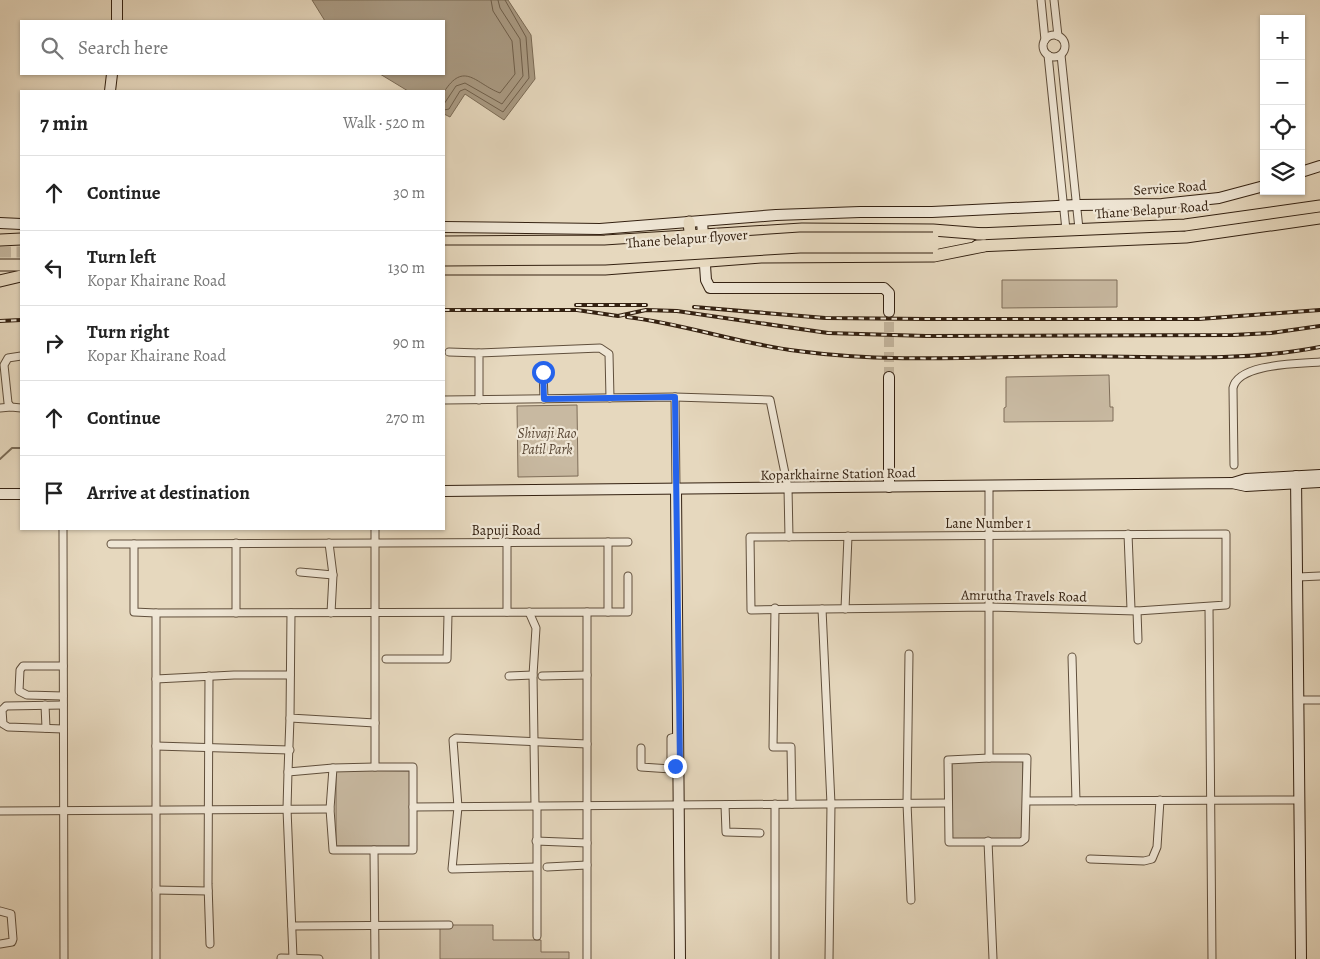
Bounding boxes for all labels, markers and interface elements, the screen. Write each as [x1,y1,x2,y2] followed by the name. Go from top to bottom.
[1260,15,1305,195] map controls
[1260,15,1305,60] button: +
[20,20,445,75] search box
[38,34,66,62] icon: search
[78,35,168,61] text: Search here
[1260,60,1305,105] button: −
[1260,105,1305,150] button: locate
[40,109,88,137] text: 7 min
[343,112,425,134] text: Walk · 520 m
[1260,150,1305,195] button: layers
[1133,176,1208,200] street label: Service Road
[40,179,68,207] icon: ahead
[87,180,161,206] text: Continue
[393,182,425,204] text: 30 m
[1095,197,1210,223] street label: Thane Belapur Road
[626,225,749,253] street label: Thane belapur flyover
[87,244,156,270] text: Turn left
[40,254,68,282] icon: left
[388,257,425,279] text: 130 m
[87,270,226,292] text: Kopar Khairane Road
[87,319,169,345] text: Turn right
[40,329,68,357] icon: right
[393,332,425,354] text: 90 m
[87,345,226,367] text: Kopar Khairane Road
[532,361,555,384] route start
[40,404,68,432] icon: ahead
[87,405,161,431] text: Continue
[386,407,425,429] text: 270 m
[517,424,577,459] park label: Shivaji Rao Patil Park
[760,463,916,485] street label: Koparkhairne Station Road
[40,479,68,507] icon: arrive
[87,480,250,506] text: Arrive at destination
[945,514,1031,533] street label: Lane Number 1
[471,521,541,540] street label: Bapuji Road
[960,585,1088,607] street label: Amrutha Travels Road
[664,755,687,778] route end

